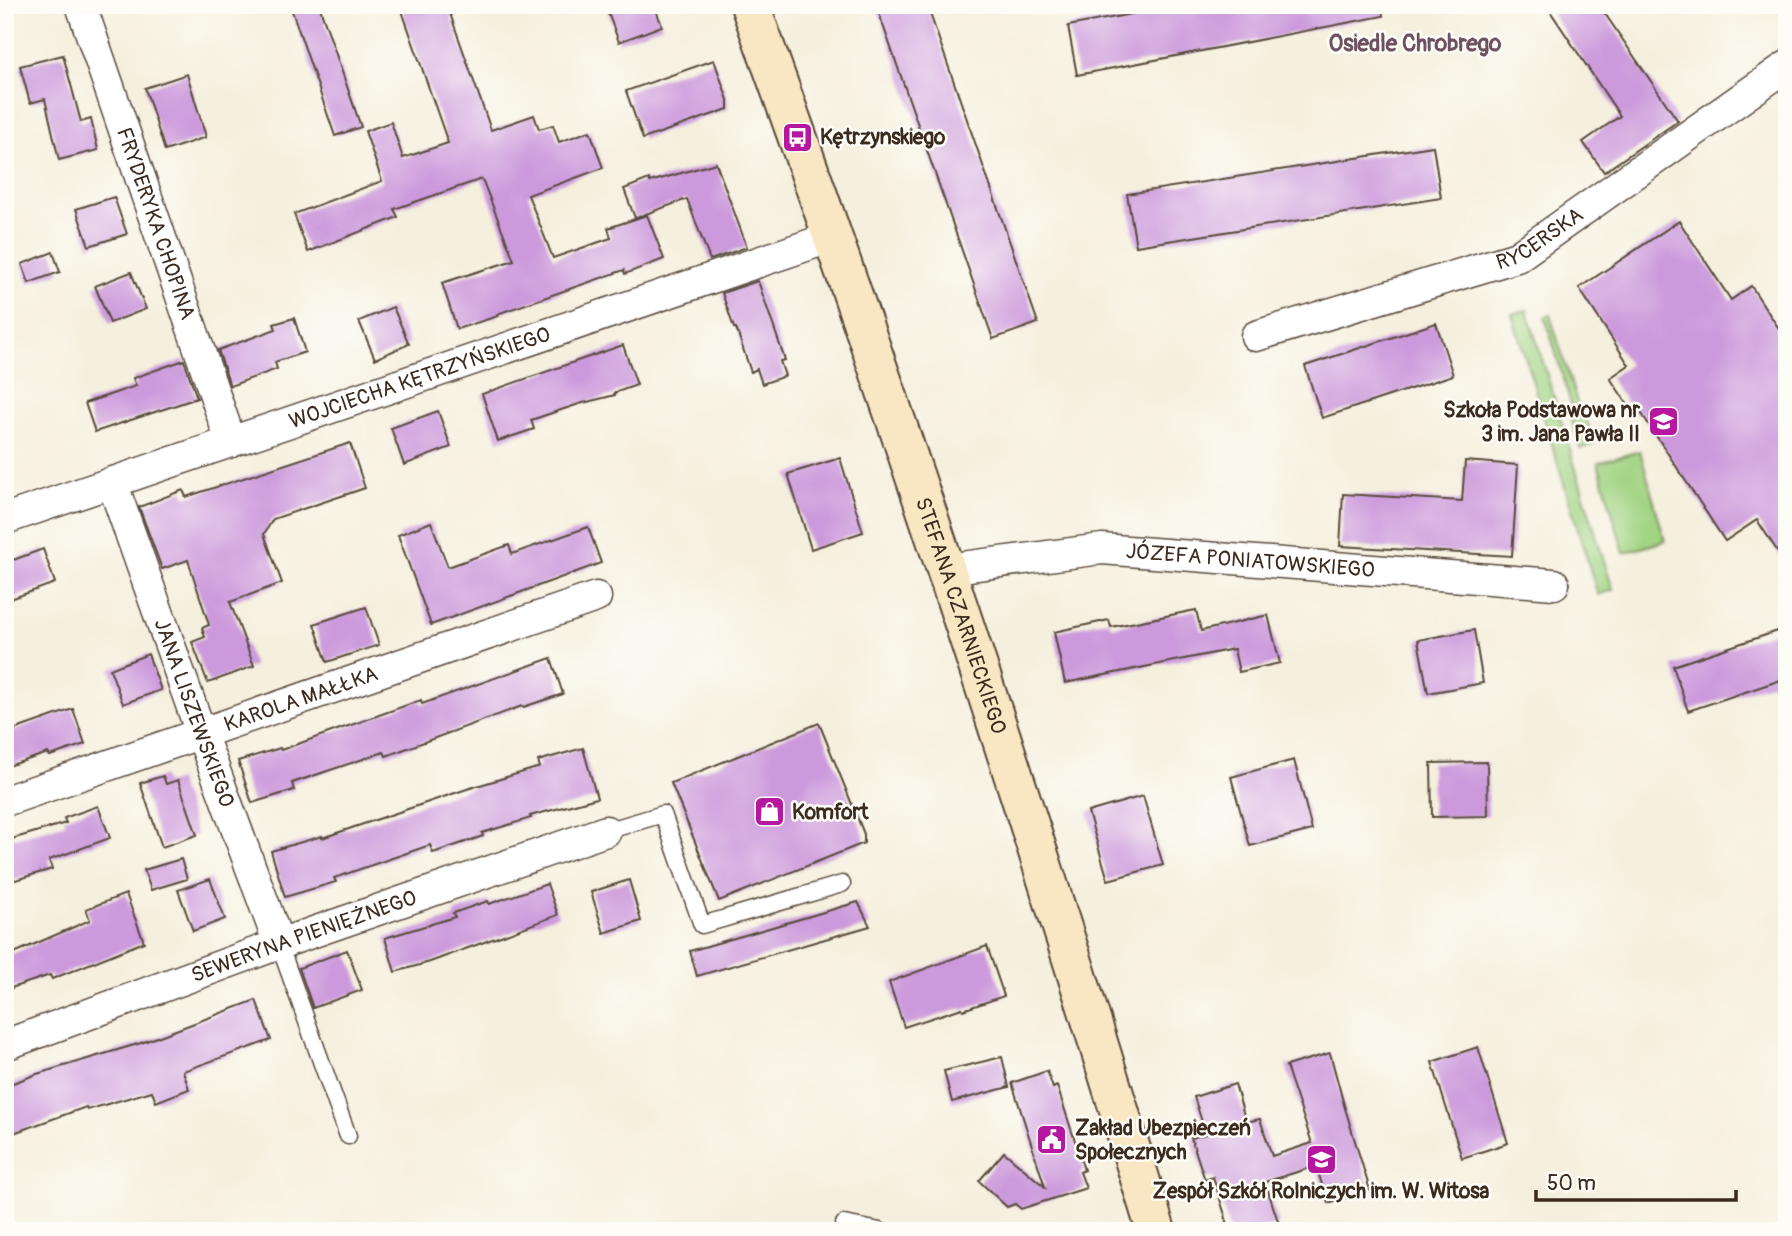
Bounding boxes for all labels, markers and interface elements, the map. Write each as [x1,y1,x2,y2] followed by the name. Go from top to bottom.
[1329,29,1502,58] district label: Osiedle Chrobrego
[780,120,814,154] bus stop icon: Kętrzynskiego
[111,124,201,323] street label: FRYDERYKA CHOPINA
[820,124,946,151] place label: Kętrzynskiego
[1493,201,1588,276] street label: RYCERSKA
[285,321,554,435] street label: WOJCIECHA KĘTRZYŃSKIEGO
[1443,397,1640,448] place label: Szkoła Podstawowa nr 3 im. Jana Pawła II
[1646,405,1680,439] school or university icon: Szkoła Podstawowa nr 3 im. Jana Pawła II
[909,494,1013,737] street label: STEFANA CZARNIECKIEGO
[1125,537,1376,584] street label: JÓZEFA PONIATOWSKIEGO
[148,615,241,811] street label: JANA LISZEWSKIEGO
[220,660,381,738] street label: KAROLA MAŁŁKA
[752,795,786,829] shop icon: Komfort
[792,799,869,826] place label: Komfort
[188,884,420,989] street label: SEWERYNA PIENIĘŻNEGO
[1075,1115,1251,1166] place label: Zakład Ubezpieczeń Społecznych
[1035,1123,1069,1157] public building icon: Zakład Ubezpieczeń Społecznych
[1304,1142,1338,1176] school or university icon: Zespół Szkół Rolniczych im. W. Witosa
[1536,1159,1736,1203] scale bar
[1547,1170,1596,1197] text: 50 m
[1153,1178,1490,1205] place label: Zespół Szkół Rolniczych im. W. Witosa

